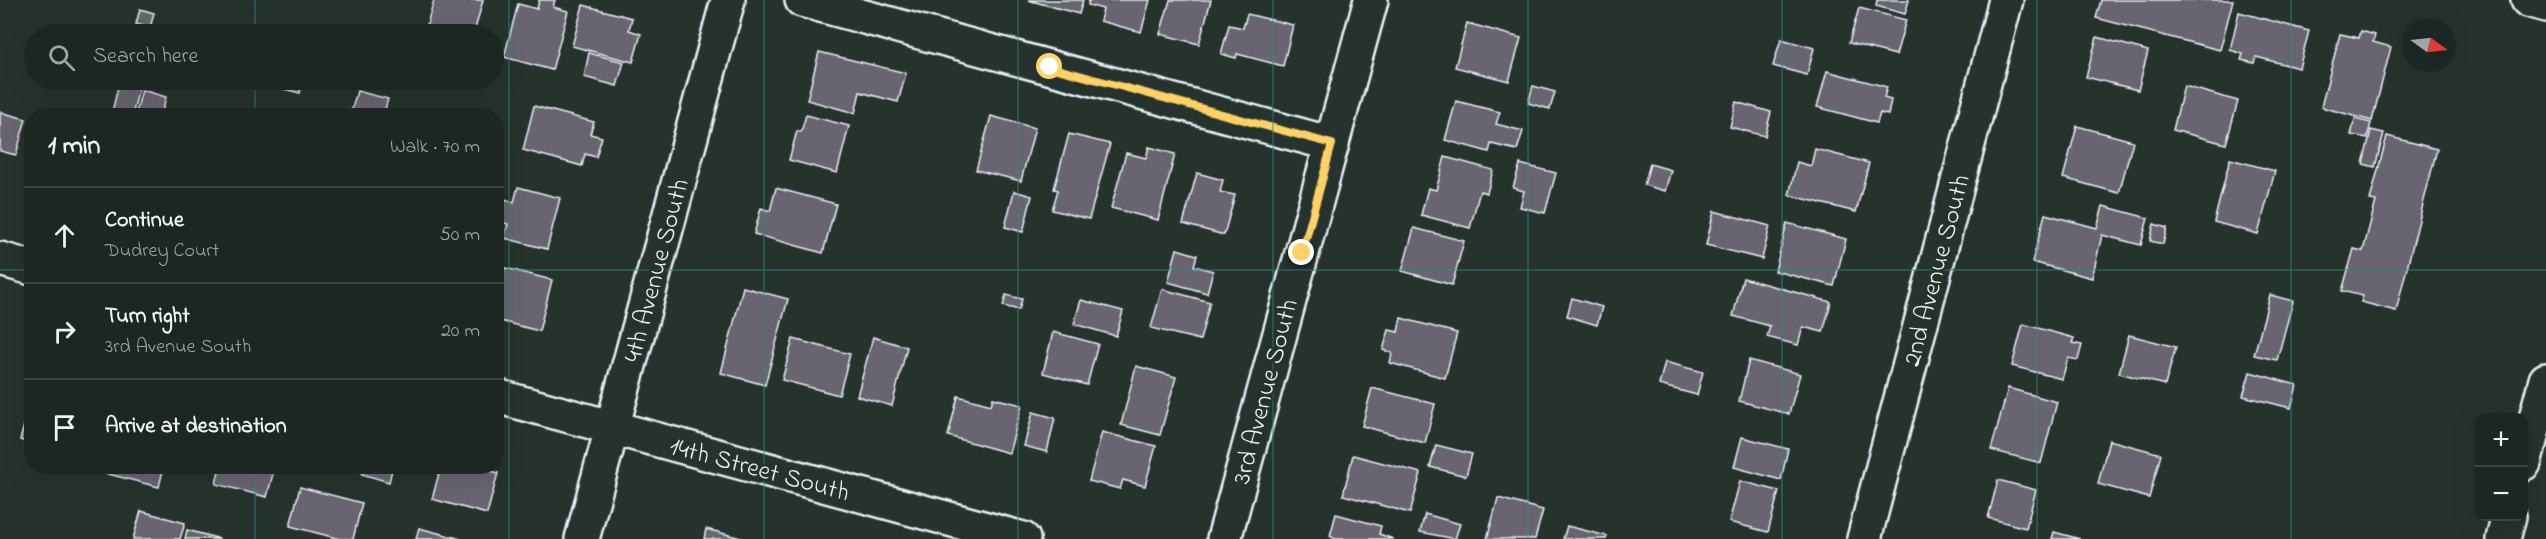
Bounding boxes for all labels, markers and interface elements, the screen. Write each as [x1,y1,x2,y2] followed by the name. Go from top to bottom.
[2402,18,2456,72] north arrow
[24,24,504,90] search box
[45,41,78,74] icon: search
[93,41,198,73] text: Search here
[1036,53,1062,79] route start
[48,128,100,166] text: 1 min
[390,133,480,162] text: Walk · 70 m
[1894,171,1982,371] street label: 2nd Avenue South
[615,175,701,367] street label: 4th Avenue South
[105,205,184,237] text: Continue
[48,219,81,252] icon: ahead
[439,221,480,250] text: 50 m
[105,237,219,266] text: Dudrey Court
[1288,239,1314,265] route end
[1224,295,1310,489] street label: 3rd Avenue South
[105,301,190,333] text: Turn right
[48,315,81,348] icon: right
[441,317,480,346] text: 20 m
[105,333,251,362] text: 3rd Avenue South
[48,411,81,444] icon: arrive
[105,411,287,443] text: Arrive at destination
[2474,413,2528,521] map controls
[2474,413,2528,467] button: +
[665,429,853,513] street label: 14th Street South
[2474,467,2528,521] button: −

